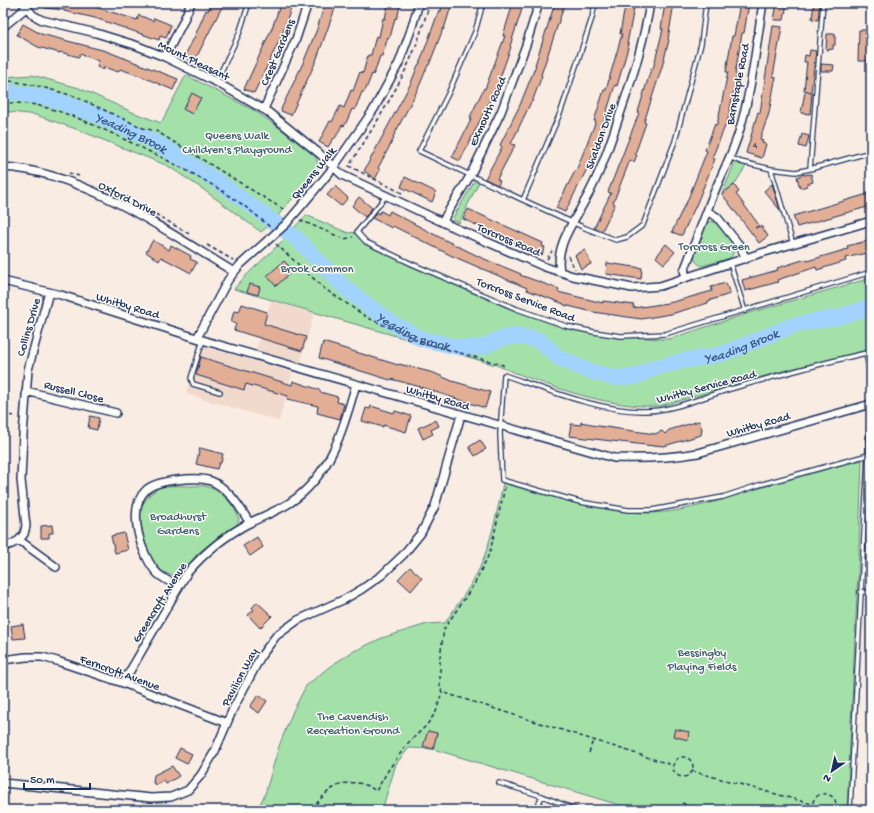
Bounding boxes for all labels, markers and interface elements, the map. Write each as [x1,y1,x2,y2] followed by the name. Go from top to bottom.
[259,17,299,88] street label: Crest Gardens
[155,39,232,86] street label: Mount Pleasant
[724,42,754,127] street label: Barnstaple Road
[467,74,511,149] street label: Exmouth Road
[583,101,621,172] street label: Shaldon Drive
[93,110,170,158] water label: Yeading Brook
[182,130,293,158] park label: Queens Walk Children's Playground
[753,140,758,152] house number: 4
[289,144,341,203] street label: Queens Walk
[96,179,159,221] street label: Oxford Drive
[473,221,543,261] street label: Torcross Road
[677,241,750,255] park label: Torcross Green
[280,263,354,277] park label: Brook Common
[473,275,577,326] street label: Torcross Service Road
[94,291,162,323] street label: Whitby Road
[15,296,45,358] street label: Collins Drive
[373,310,452,355] water label: Yeading Brook
[703,327,782,367] water label: Yeading Brook
[655,368,759,408] street label: Whitby Service Road
[42,379,106,407] street label: Russell Close
[404,383,472,415] street label: Whitby Road
[725,410,793,442] street label: Whitby Road
[149,511,207,539] park label: Broadhurst Gardens
[130,560,191,646] street label: Greencroft Avenue
[219,646,262,710] street label: Pavilion Way
[667,647,737,675] park label: Bessingby Playing Fields
[76,653,162,695] street label: Ferncroft Avenue
[307,711,400,739] park label: The Cavendish Recreation Ground
[812,751,852,791] north arrow
[24,765,90,791] scale bar
[821,771,834,785] text: N
[30,774,55,788] text: 50 m

